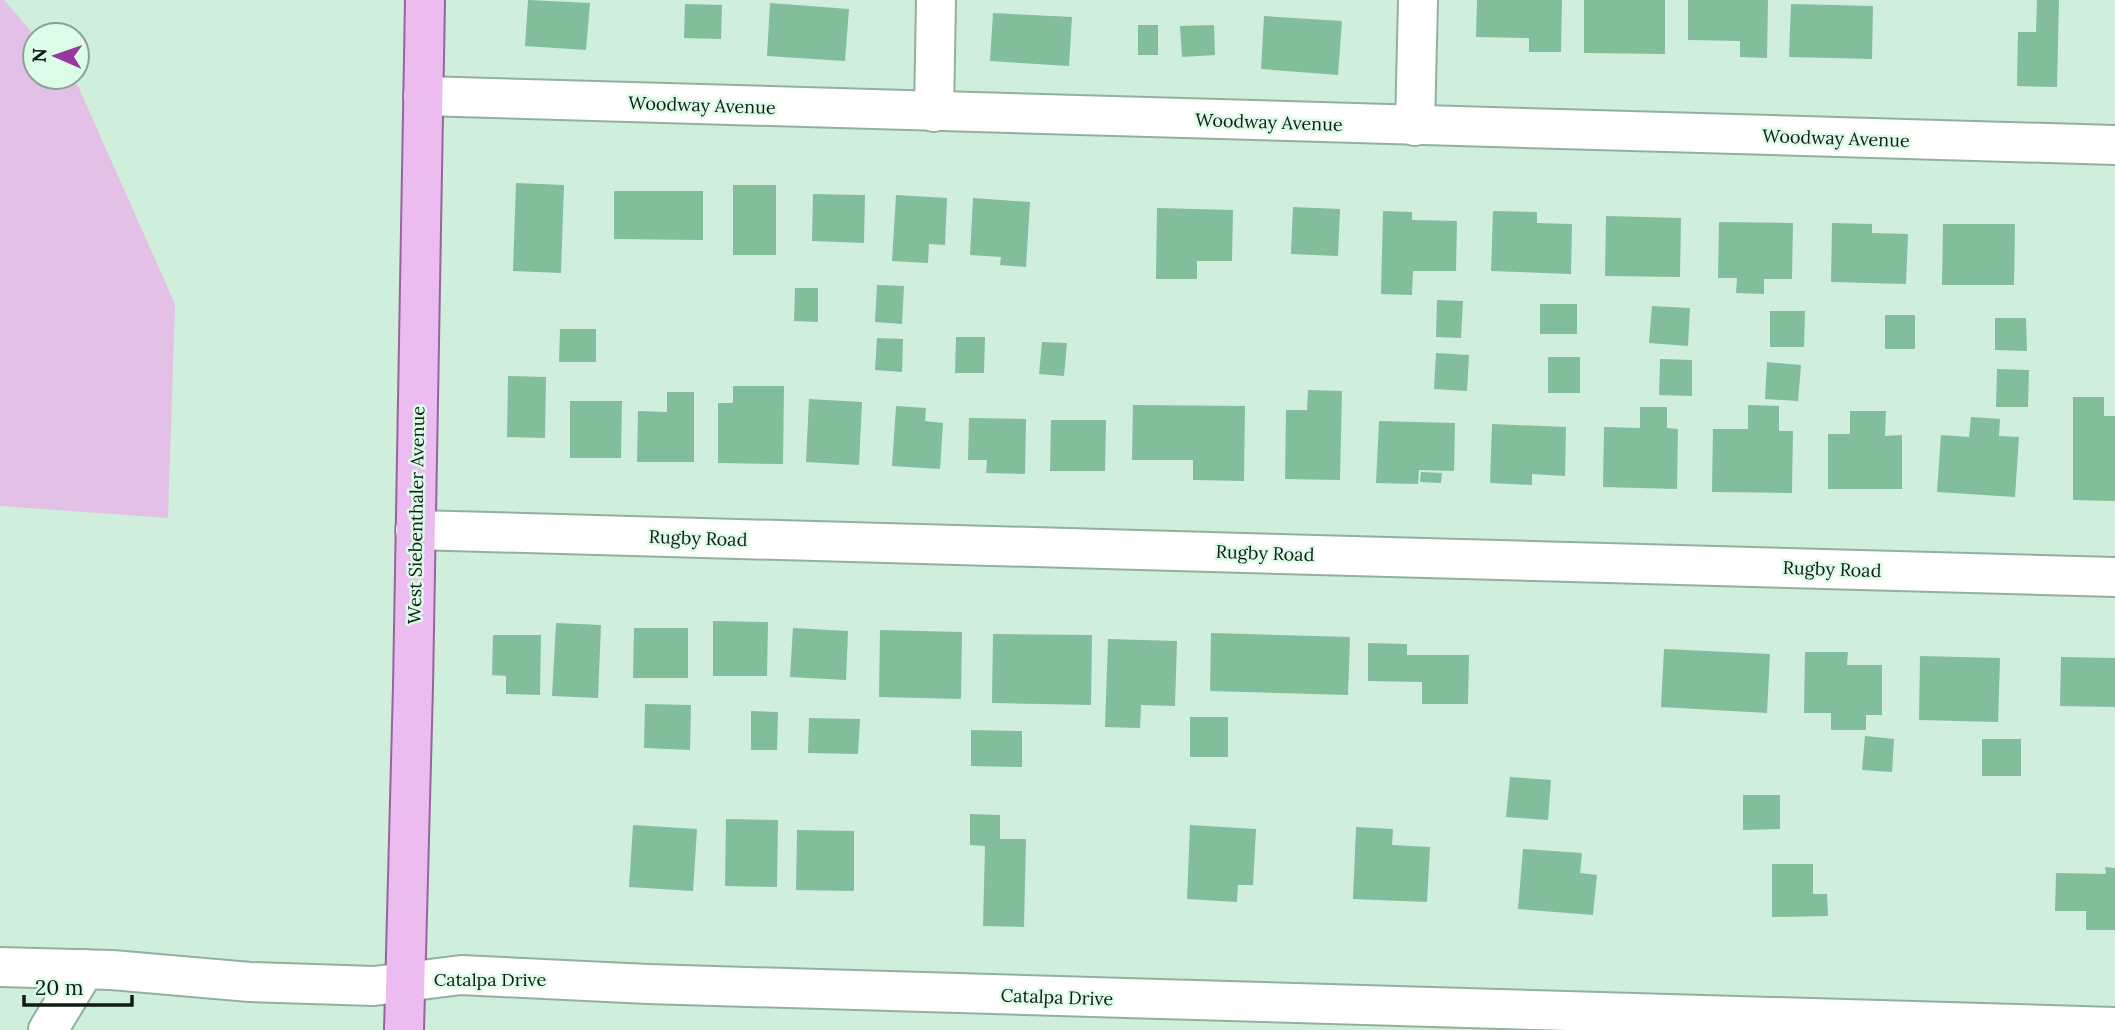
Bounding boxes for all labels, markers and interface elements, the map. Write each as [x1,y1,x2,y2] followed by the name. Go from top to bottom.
[21,21,91,91] north arrow
[27,47,51,63] text: N
[628,91,776,119] street label: Woodway Avenue
[1195,108,1343,136] street label: Woodway Avenue
[1762,124,1910,152] street label: Woodway Avenue
[403,405,429,624] street label: West Siebenthaler Avenue
[648,525,748,551] street label: Rugby Road
[1215,540,1315,566] street label: Rugby Road
[1782,556,1882,582] street label: Rugby Road
[24,964,133,1008] scale bar
[434,968,547,991] street label: Catalpa Drive
[35,974,84,1001] text: 20 m
[1000,984,1114,1010] street label: Catalpa Drive

